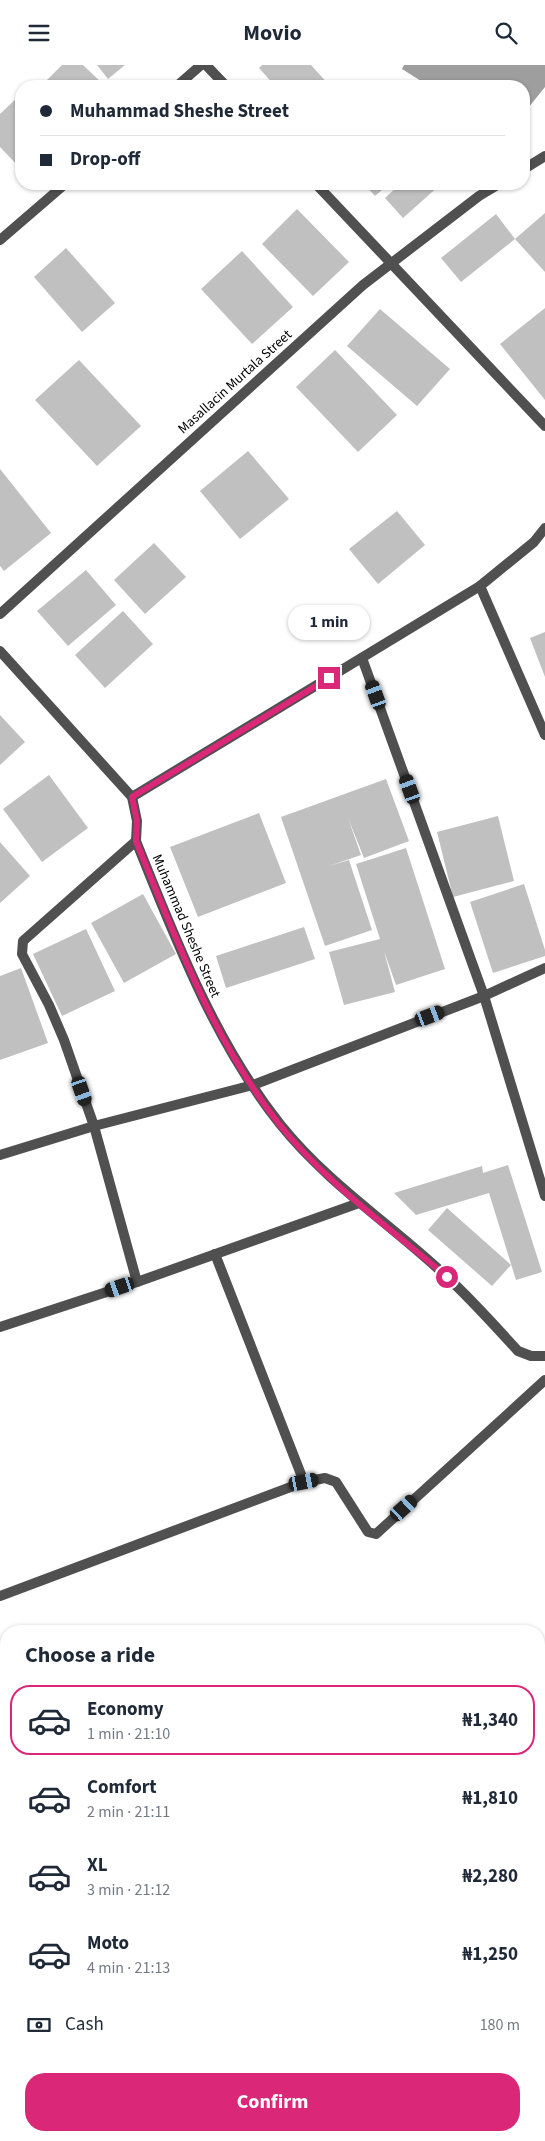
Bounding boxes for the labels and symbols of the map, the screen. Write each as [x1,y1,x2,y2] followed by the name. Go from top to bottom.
[174,325,297,439] street label: Masallacin Murtala Street
[288,605,370,641] callout: 1 min
[318,667,340,689] route end
[363,678,388,712] car
[397,772,422,806] car
[147,851,225,1001] street label: Muhammad Sheshe Street
[413,1004,446,1028] car
[70,1074,93,1108] car
[436,1266,458,1288] route start
[103,1275,136,1299] car
[287,1472,320,1492] car
[387,1492,420,1524] car

